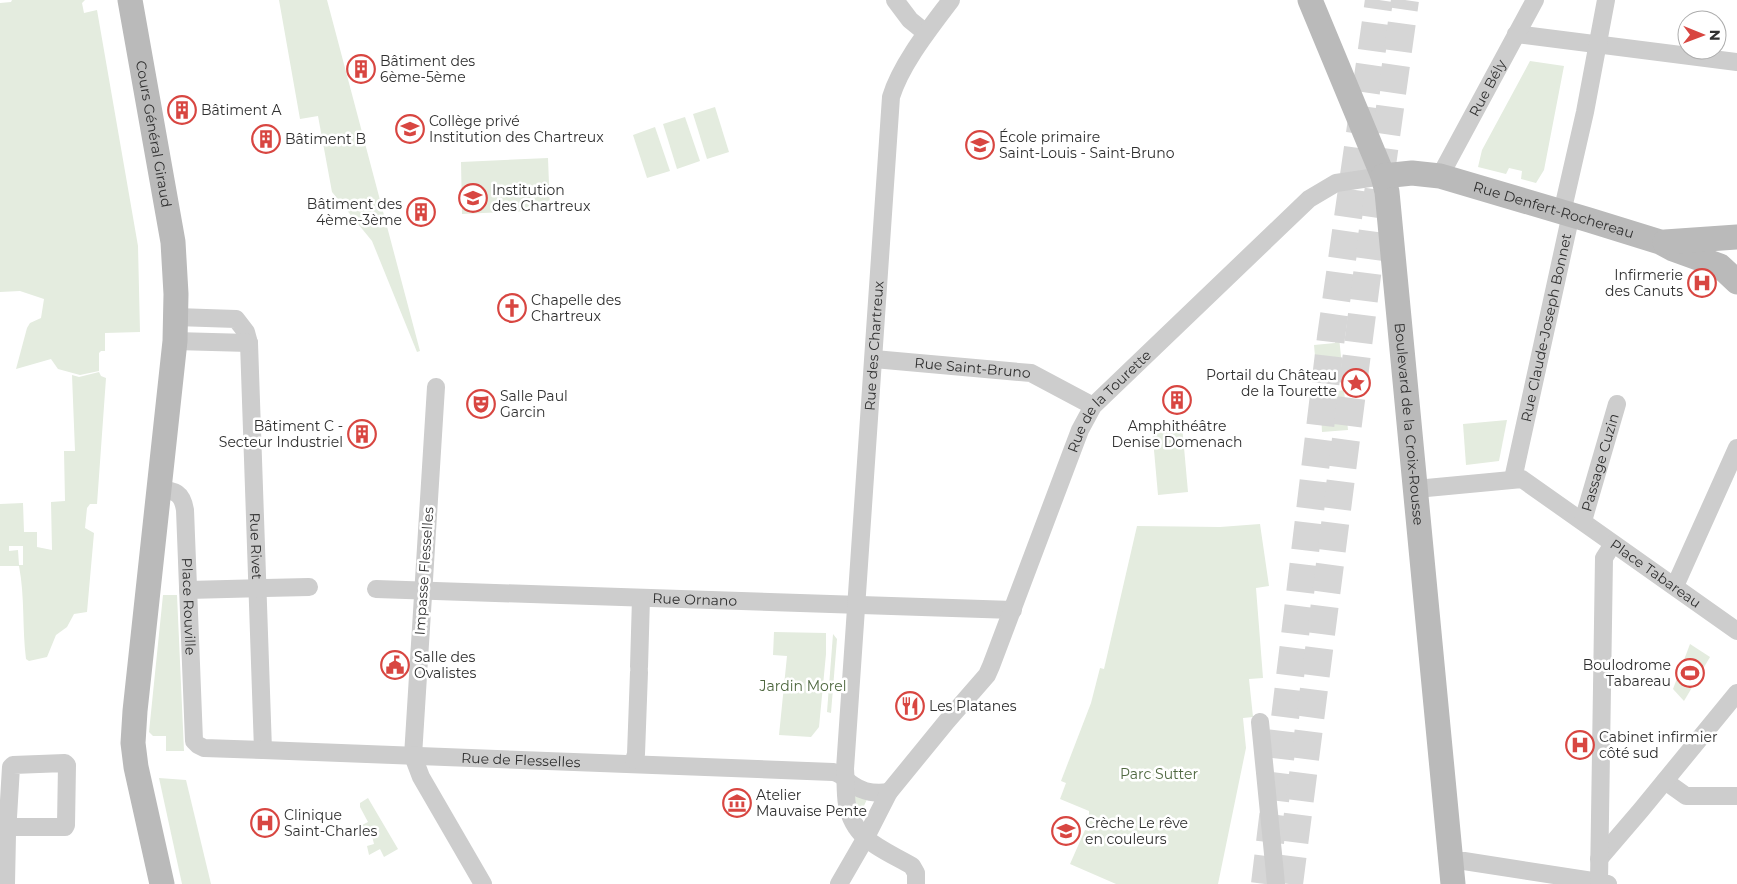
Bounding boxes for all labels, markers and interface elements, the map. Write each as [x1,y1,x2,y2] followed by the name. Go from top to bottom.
[1677,10,1727,60] north arrow
[1706,29,1724,41] text: N
[380,52,475,86] place label: Bâtiment des 6ème-5ème
[346,54,376,84] building icon: Bâtiment des 6ème-5ème
[1465,56,1510,120] street label: Rue Bély
[132,59,176,209] street label: Cours Général Giraud
[167,95,197,125] building icon: Bâtiment A
[201,101,282,119] place label: Bâtiment A
[429,112,604,146] place label: Collège privé Institution des Chartreux
[395,114,425,144] school or university icon: Collège privé Institution des Chartreux
[251,124,281,154] building icon: Bâtiment B
[999,128,1175,162] place label: École primaire Saint-Louis - Saint-Bruno
[285,130,366,148] place label: Bâtiment B
[965,130,995,160] school or university icon: École primaire Saint-Louis - Saint-Bruno
[1471,177,1636,242] street label: Rue Denfert-Rochereau
[492,181,591,215] place label: Institution des Chartreux
[458,183,488,213] school or university icon: Institution des Chartreux
[307,195,402,229] place label: Bâtiment des 4ème-3ème
[406,197,436,227] building icon: Bâtiment des 4ème-3ème
[1517,231,1576,424] street label: Rue Claude-Joseph Bonnet
[1605,266,1683,300] place label: Infirmerie des Canuts
[1687,268,1717,298] hospital icon: Infirmerie des Canuts
[861,280,887,411] street label: Rue des Chartreux
[531,291,621,325] place label: Chapelle des Chartreux
[497,293,527,323] church icon: Chapelle des Chartreux
[1391,322,1428,526] street label: Boulevard de la Croix-Rousse
[1063,346,1155,455] street label: Rue de la Tourette
[914,354,1032,382] street label: Rue Saint-Bruno
[1206,366,1337,400] place label: Portail du Château de la Tourette
[1341,368,1371,398] place icon: Portail du Château de la Tourette
[1162,385,1192,415] building icon: Amphithéâtre Denise Domenach
[500,387,568,421] place label: Salle Paul Garcin
[466,389,496,419] theatre icon: Salle Paul Garcin
[1577,411,1623,514] street label: Passage Cuzin
[219,417,343,451] place label: Bâtiment C - Secteur Industriel
[1112,417,1242,451] place label: Amphithéâtre Denise Domenach
[347,419,377,449] building icon: Bâtiment C - Secteur Industriel
[411,506,437,636] street label: Impasse Flesselles
[246,512,266,580] street label: Rue Rivet
[1607,535,1704,612] street label: Place Tabareau
[178,557,200,656] street label: Place Rouville
[652,589,738,610] street label: Rue Ornano
[414,648,477,682] place label: Salle des Ovalistes
[380,650,410,680] public building icon: Salle des Ovalistes
[1583,656,1671,690] place label: Boulodrome Tabareau
[1675,658,1705,688] sports icon: Boulodrome Tabareau
[759,677,846,695] park label: Jardin Morel
[895,691,925,721] restaurant icon: Les Platanes
[929,697,1017,715] place label: Les Platanes
[1599,728,1718,762] place label: Cabinet infirmier côté sud
[1565,730,1595,760] hospital icon: Cabinet infirmier côté sud
[461,749,581,771] street label: Rue de Flesselles
[1120,765,1198,783] park label: Parc Sutter
[756,786,867,820] place label: Atelier Mauvaise Pente
[722,788,752,818] museum icon: Atelier Mauvaise Pente
[284,806,377,840] place label: Clinique Saint-Charles
[250,808,280,838] hospital icon: Clinique Saint-Charles
[1085,814,1188,848] place label: Crèche Le rêve en couleurs
[1051,816,1081,846] school or university icon: Crèche Le rêve en couleurs

